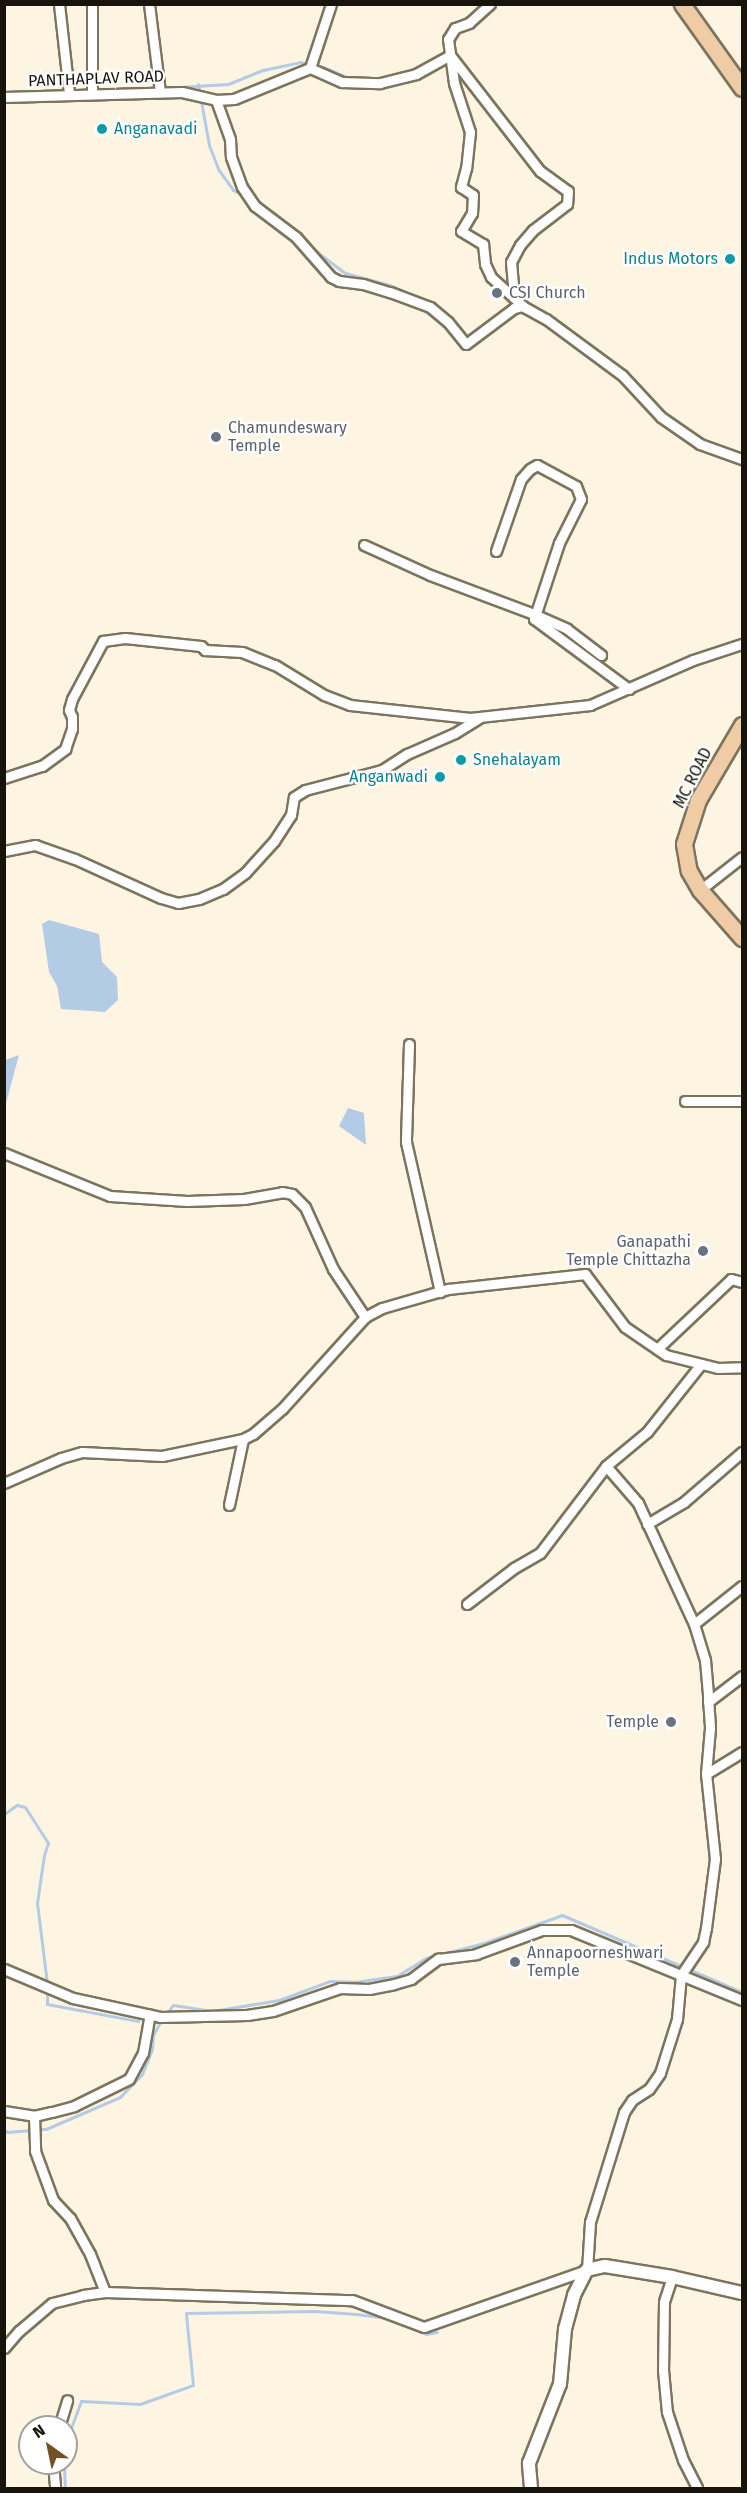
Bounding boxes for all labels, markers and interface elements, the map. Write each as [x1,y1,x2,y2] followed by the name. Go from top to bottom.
[28,67,164,91] street label: PANTHAPLAV ROAD
[114,119,198,139] place label: Anganavadi
[95,122,109,136] marker: Anganavadi
[623,249,718,269] place label: Indus Motors
[723,252,737,266] marker: Indus Motors
[509,283,586,303] place label: CSI Church
[490,286,504,300] marker: CSI Church
[228,418,347,456] place label: Chamundeswary Temple
[209,430,223,444] marker: Chamundeswary Temple
[670,745,716,811] street label: MC ROAD
[473,750,561,770] place label: Snehalayam
[454,753,468,767] marker: Snehalayam
[349,767,428,787] place label: Anganwadi
[433,770,447,784] marker: Anganwadi
[566,1232,691,1270] place label: Ganapathi Temple Chittazha
[696,1244,710,1258] marker: Ganapathi Temple Chittazha
[606,1712,659,1732] place label: Temple
[664,1715,678,1729] marker: Temple
[527,1943,664,1981] place label: Annapoorneshwari Temple
[508,1955,522,1969] marker: Annapoorneshwari Temple
[18,2415,78,2475] north arrow
[29,2420,49,2442] text: N

